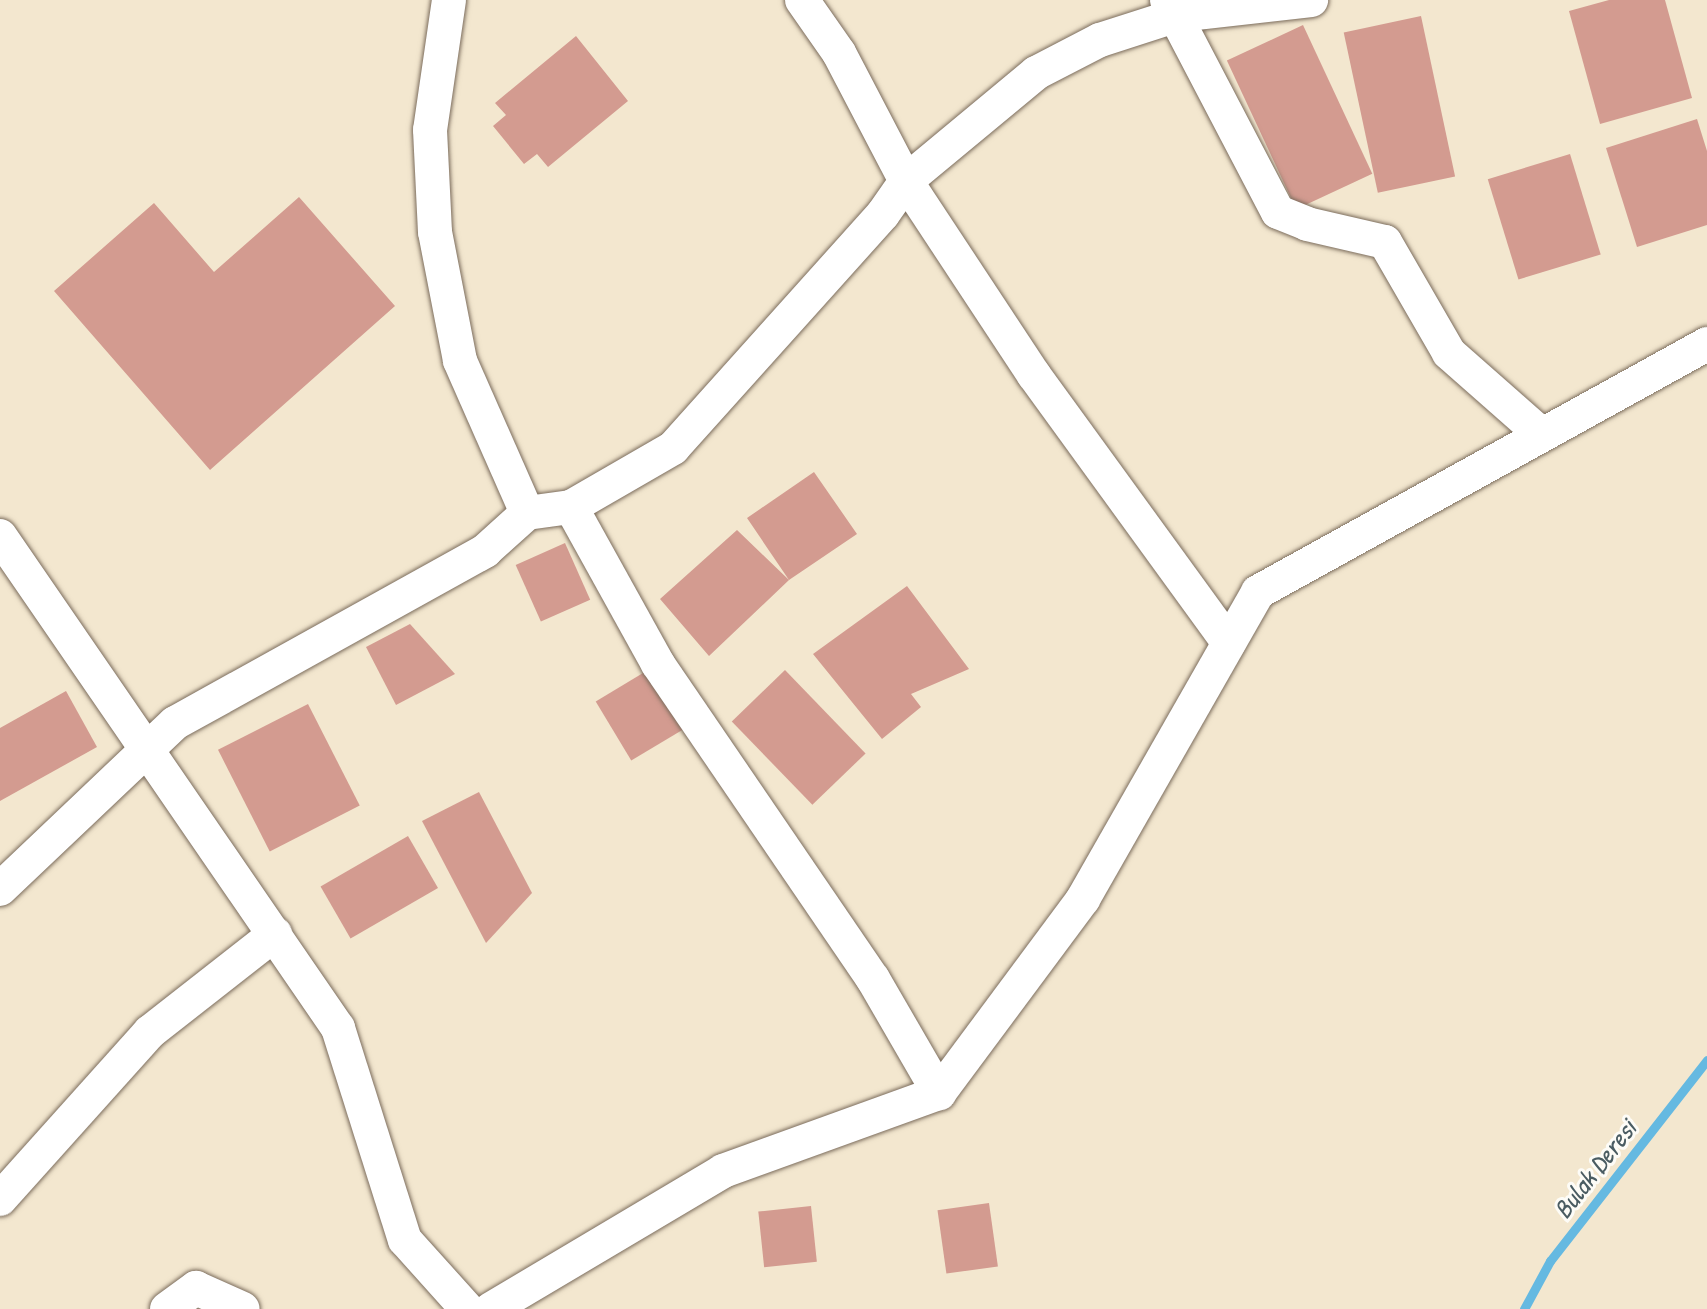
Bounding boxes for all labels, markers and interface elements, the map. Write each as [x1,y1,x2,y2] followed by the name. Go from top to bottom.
[1547,1114,1643,1224] water label: Bulak Deresi

